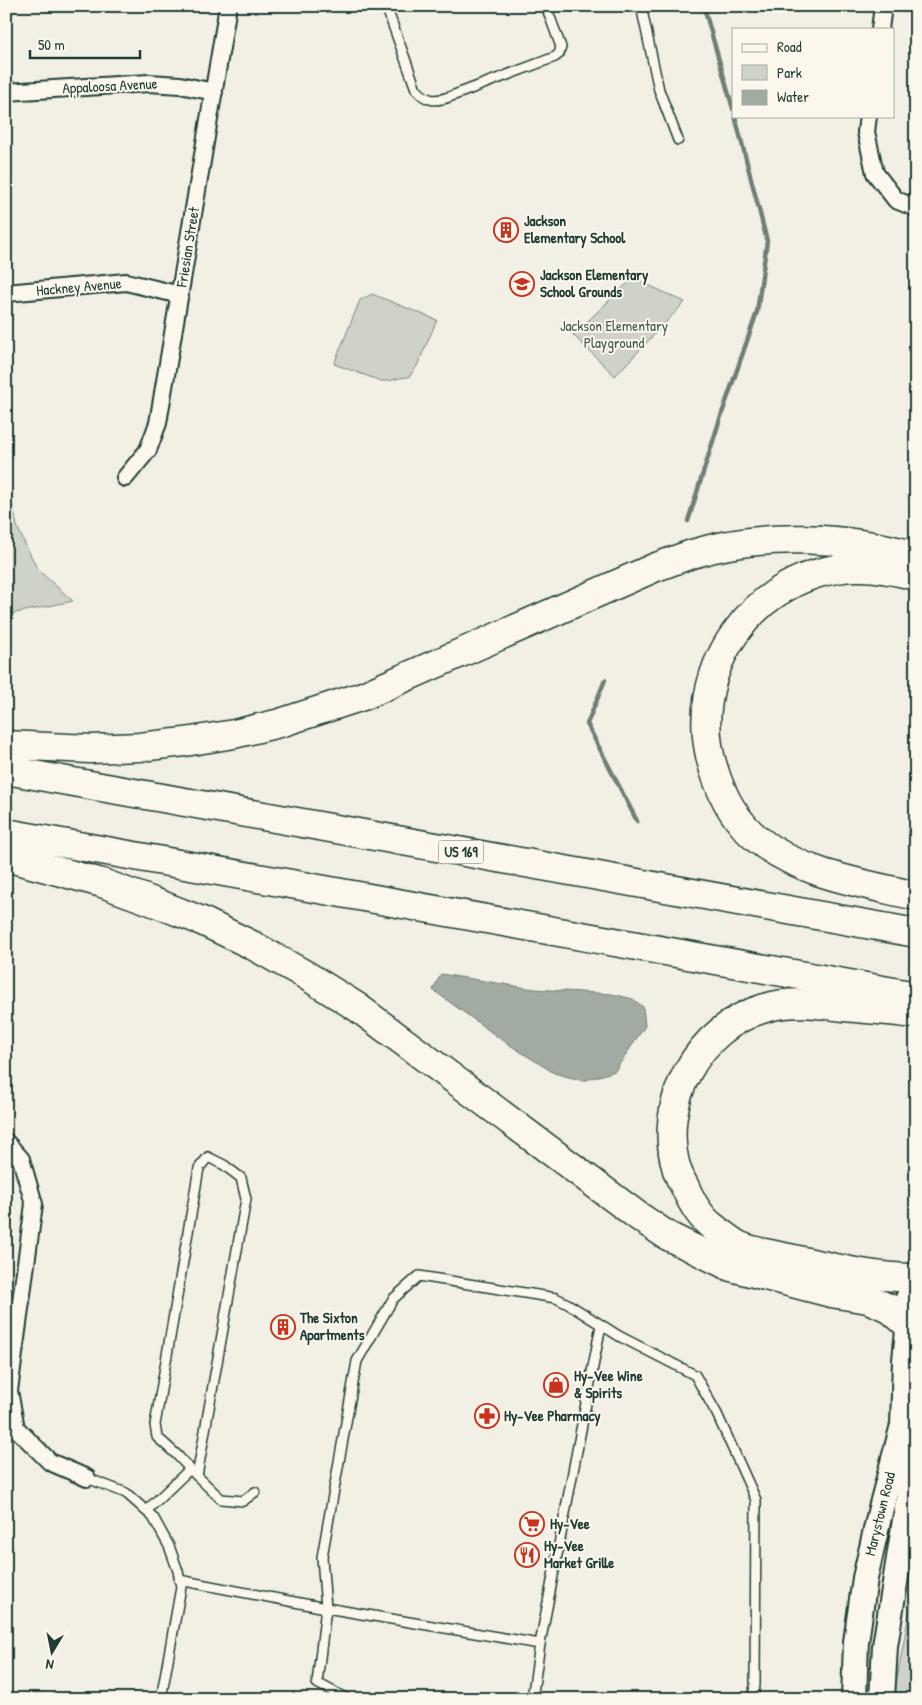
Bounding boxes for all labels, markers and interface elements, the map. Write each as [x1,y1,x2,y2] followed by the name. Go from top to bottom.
[30,28,140,60] scale bar
[732,28,894,118] legend
[38,34,65,55] text: 50 m
[777,36,802,57] text: Road
[777,62,802,83] text: Park
[62,73,158,98] street label: Appaloosa Avenue
[777,86,809,107] text: Water
[171,205,204,290] street label: Friesian Street
[524,210,626,249] place label: Jackson Elementary School
[493,217,519,243] building icon: Jackson Elementary School
[540,264,649,302] place label: Jackson Elementary School Grounds
[509,271,535,297] school or university icon: Jackson Elementary School Grounds
[35,272,123,301] street label: Hackney Avenue
[560,315,668,353] park label: Jackson Elementary Playground
[438,840,484,864] road number: US 169
[299,1307,365,1346] place label: The Sixton Apartments
[270,1314,296,1340] building icon: The Sixton Apartments
[574,1365,643,1404] place label: Hy-Vee Wine & Spirits
[543,1372,569,1398] shop icon: Hy-Vee Wine & Spirits
[474,1403,500,1429] pharmacy icon: Hy-Vee Pharmacy
[504,1405,601,1427] place label: Hy-Vee Pharmacy
[859,1470,900,1558] street label: Marystown Road
[519,1511,545,1537] supermarket icon: Hy-Vee
[550,1513,590,1535] place label: Hy-Vee
[544,1535,614,1573] place label: Hy-Vee Market Grille
[514,1542,540,1568] restaurant icon: Hy-Vee Market Grille
[28,1628,78,1678] north arrow
[44,1655,55,1675] text: N

